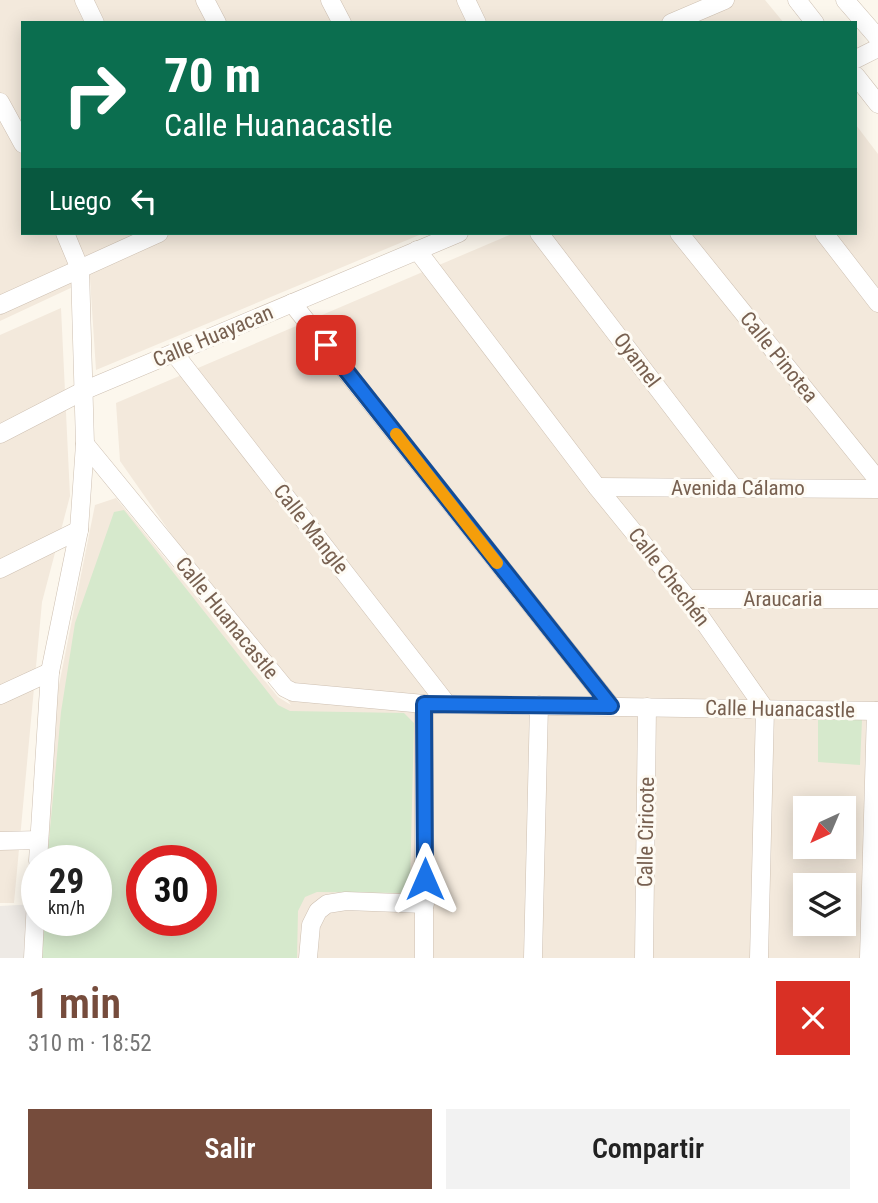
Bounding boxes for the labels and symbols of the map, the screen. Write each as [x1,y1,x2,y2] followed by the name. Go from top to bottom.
[149,300,277,372] street label: Calle Huayacan
[735,307,823,407] street label: Calle Pinotea
[296,315,356,375] pin
[609,328,665,392] street label: Oyamel
[671,476,805,500] street label: Avenida Cálamo
[268,479,354,579] street label: Calle Mangle
[623,523,715,631] street label: Calle Chechén
[170,552,284,684] street label: Calle Huanacastle
[743,587,823,611] street label: Araucaria
[705,696,855,722] street label: Calle Huanacastle
[633,776,659,887] street label: Calle Ciricote
[793,796,856,859] north arrow
[388,842,462,916] position arrow
[126,845,217,936] speed limit sign: 30

